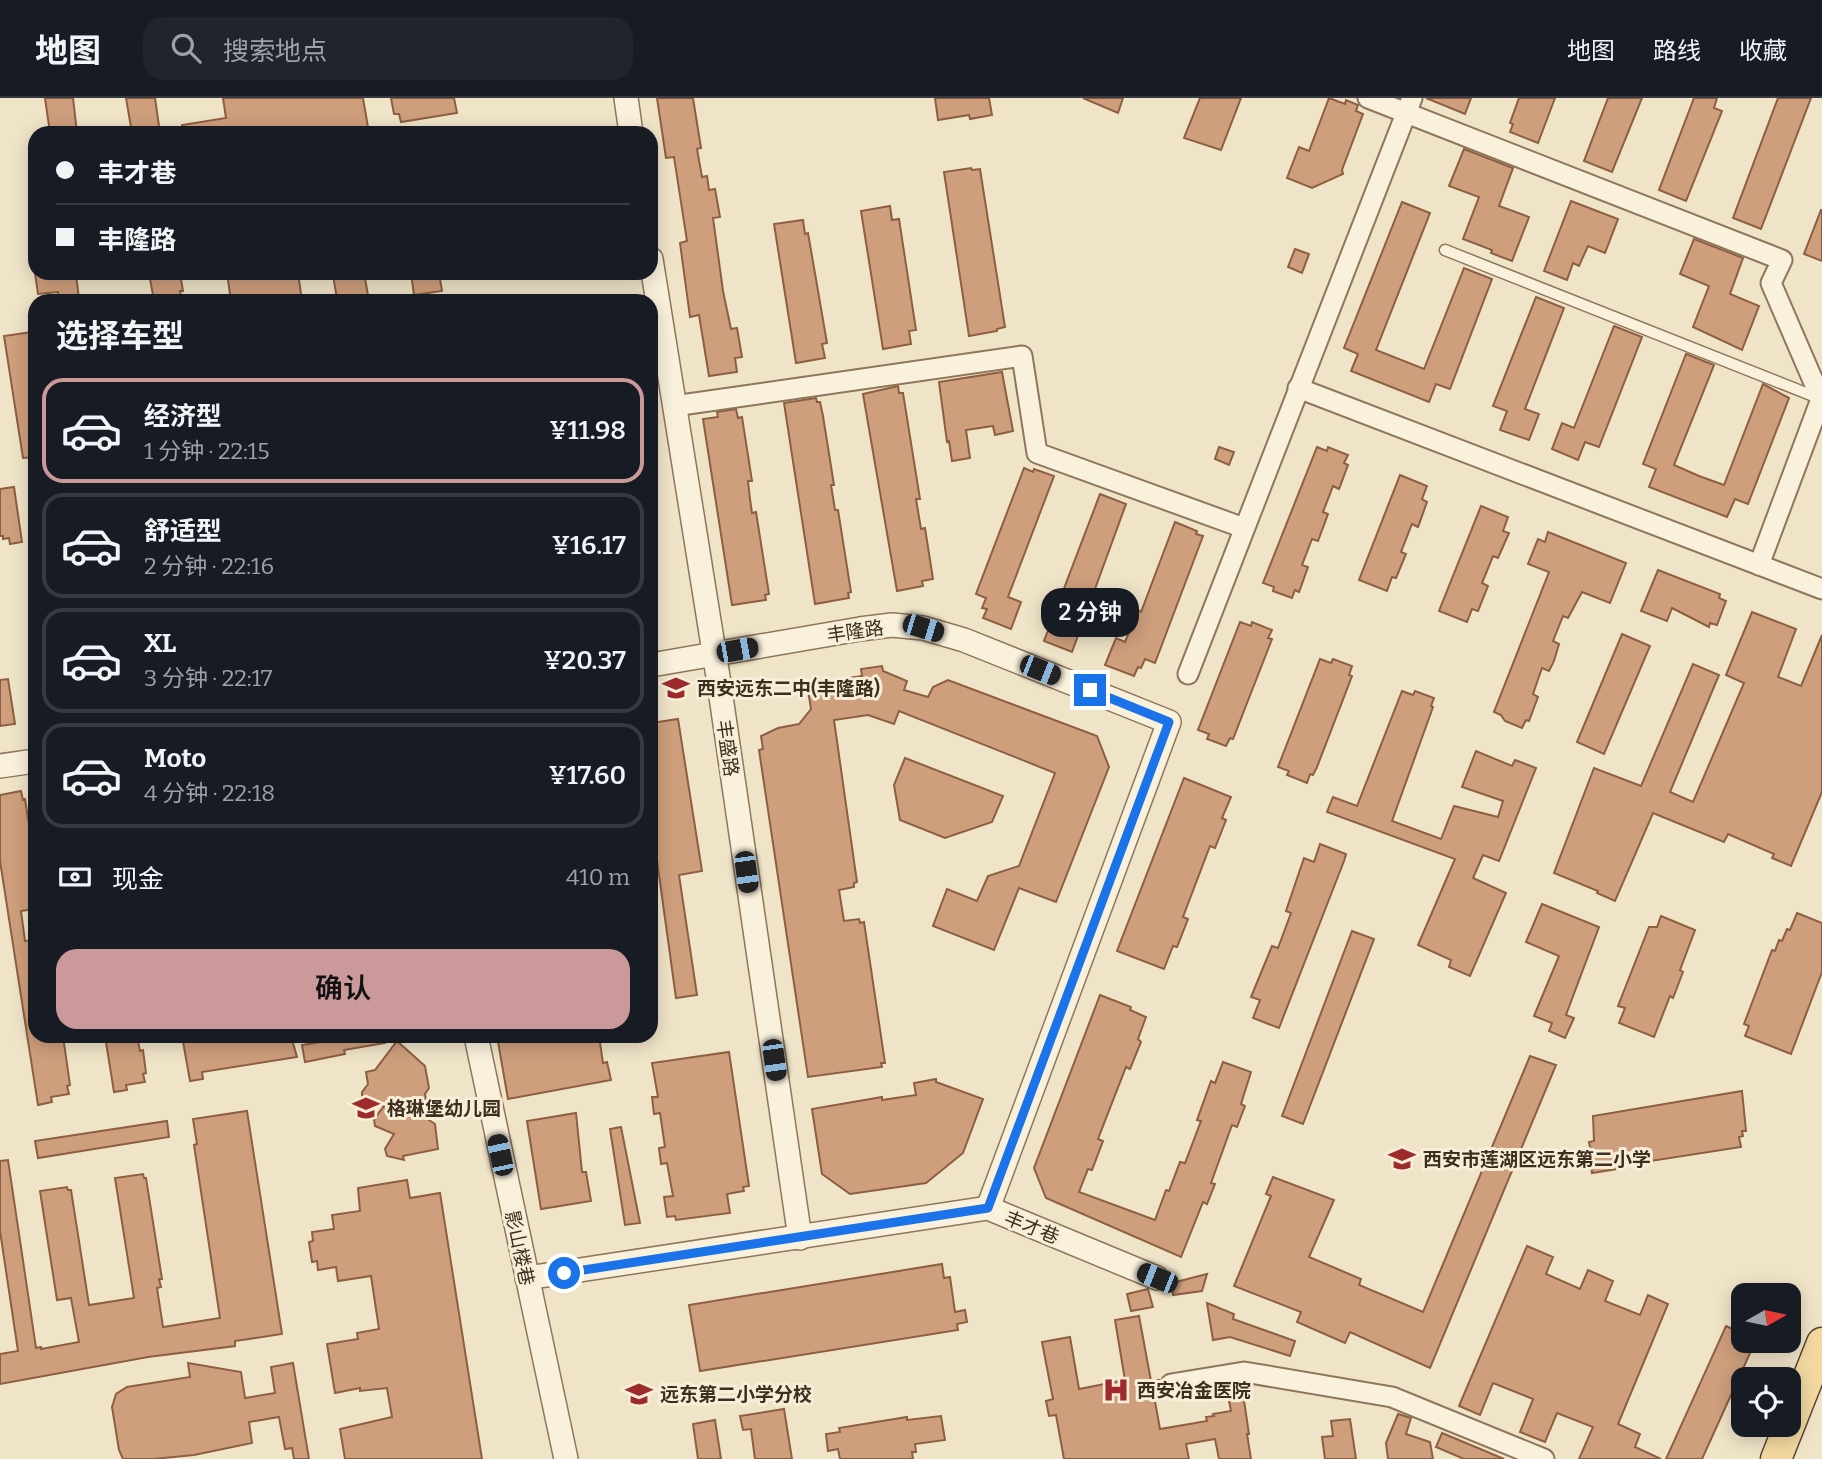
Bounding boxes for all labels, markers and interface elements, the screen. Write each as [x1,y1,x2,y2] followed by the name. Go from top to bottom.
[143,17,633,80] search box
[167,29,205,67] icon: search
[35,31,101,71] text: 地图
[223,36,327,67] text: 搜索地点
[1567,37,1615,65] text: 地图
[1653,37,1701,65] text: 路线
[1739,37,1787,65] text: 收藏
[98,158,176,189] text: 丰才巷
[98,225,176,256] text: 丰隆路
[56,317,184,355] text: 选择车型
[60,399,123,462] icon: car
[144,401,222,432] text: 经济型
[549,415,626,446] text: ¥11.98
[144,437,270,465] text: 1 分钟 · 22:15
[60,514,123,577] icon: car
[144,516,222,547] text: 舒适型
[552,530,626,561] text: ¥16.17
[144,552,274,580] text: 2 分钟 · 22:16
[1041,588,1139,638] callout: 2 分钟
[1058,598,1122,626] text: 2 分钟
[900,612,947,644] car
[825,616,885,647] street label: 丰隆路
[144,628,176,659] text: XL
[60,629,123,692] icon: car
[715,636,760,664] car
[544,645,626,676] text: ¥20.37
[1017,652,1064,688] car
[144,664,272,692] text: 3 分钟 · 22:17
[661,673,691,703] school or university icon: 西安远东二中(丰隆路)
[1074,674,1106,706] route end
[697,677,880,700] place label: 西安远东二中(丰隆路)
[712,718,743,778] street label: 丰盛路
[144,743,206,774] text: Moto
[60,744,123,807] icon: car
[549,760,626,791] text: ¥17.60
[144,779,275,807] text: 4 分钟 · 22:18
[733,850,760,894] car
[56,858,94,896] icon: cash
[566,863,630,891] text: 410 m
[112,864,164,895] text: 现金
[56,949,630,1029] button: 确认
[761,1038,788,1082] car
[351,1093,381,1123] school or university icon: 格琳堡幼儿园
[387,1097,501,1120] place label: 格琳堡幼儿园
[486,1132,515,1178] car
[1387,1144,1417,1174] school or university icon: 西安市莲湖区远东第二小学
[1423,1148,1651,1171] place label: 西安市莲湖区远东第二小学
[1001,1206,1063,1249] street label: 丰才巷
[500,1209,539,1288] street label: 影山楼巷
[548,1257,580,1289] route start
[1134,1260,1181,1296] car
[1731,1283,1801,1353] north arrow
[1731,1283,1801,1437] map controls
[1731,1367,1801,1437] button: locate
[1101,1375,1131,1405] hospital icon: 西安冶金医院
[624,1379,654,1409] school or university icon: 远东第二小学分校
[1137,1379,1251,1402] place label: 西安冶金医院
[660,1383,812,1406] place label: 远东第二小学分校

